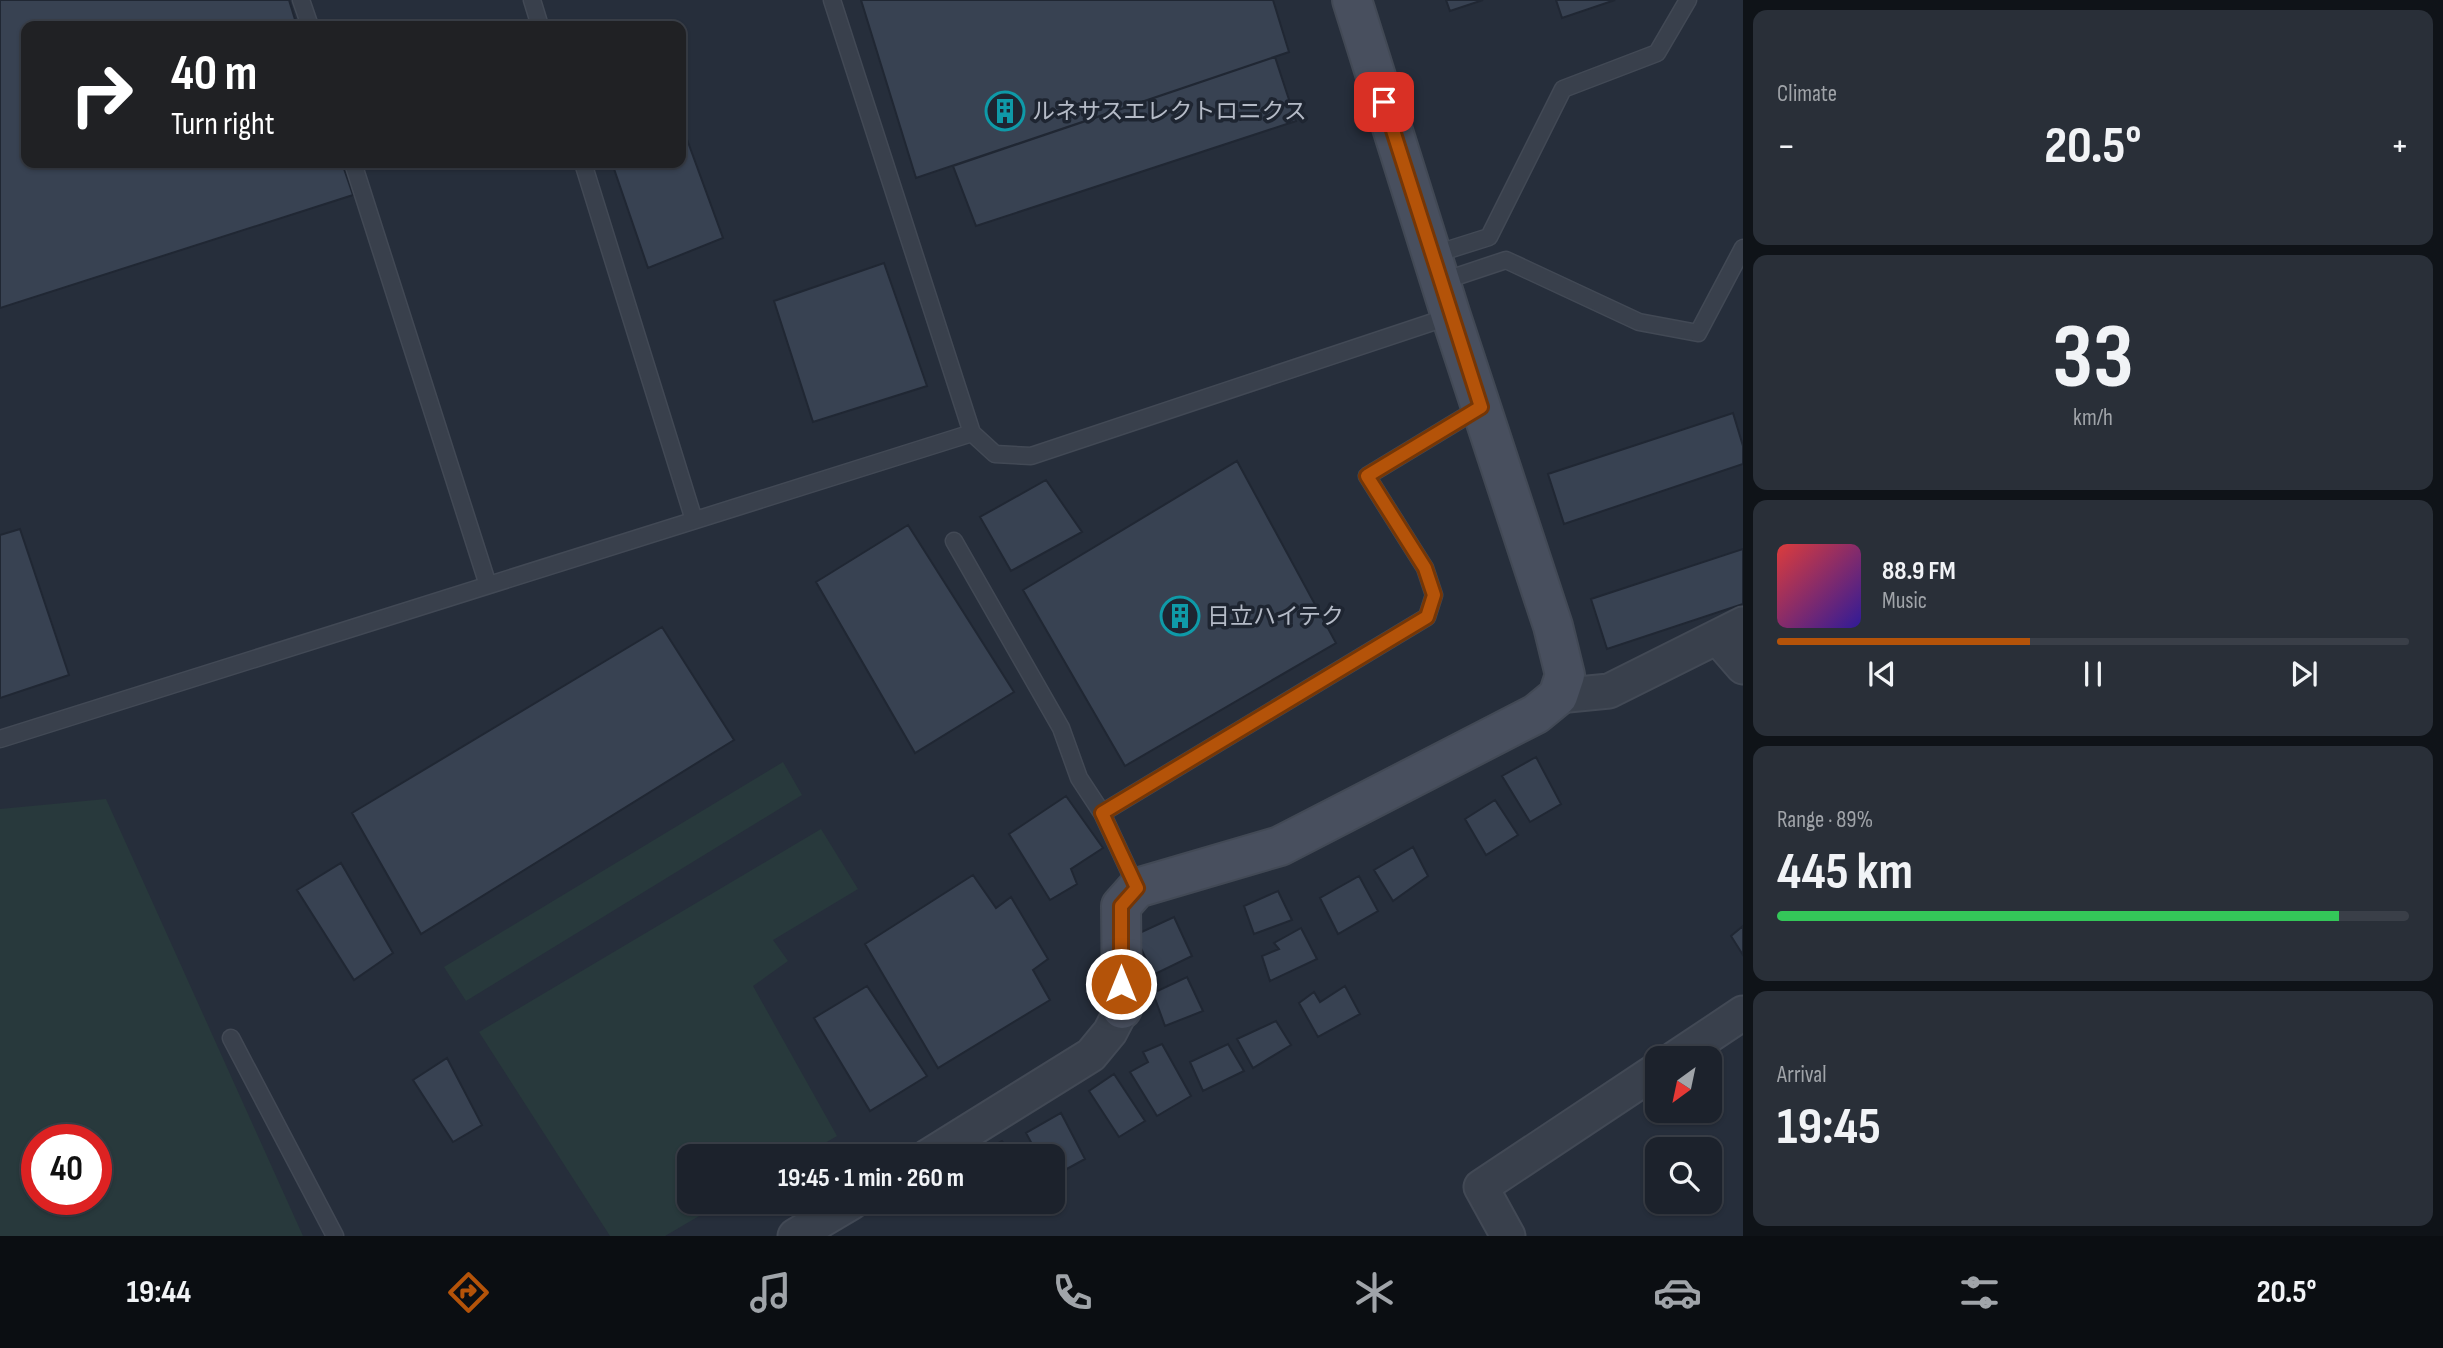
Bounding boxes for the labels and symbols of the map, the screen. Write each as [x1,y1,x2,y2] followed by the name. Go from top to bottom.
[1354,72,1414,132] pin
[984,90,1026,132] building icon: ルネサスエレクトロニクス
[1032,98,1307,126] place label: ルネサスエレクトロニクス
[1159,595,1201,637] building icon: 日立ハイテク
[1207,603,1344,631] place label: 日立ハイテク
[1084,947,1158,1021] position arrow
[1645,1046,1722,1124] north arrow
[21,1124,112,1215] speed limit sign: 40

